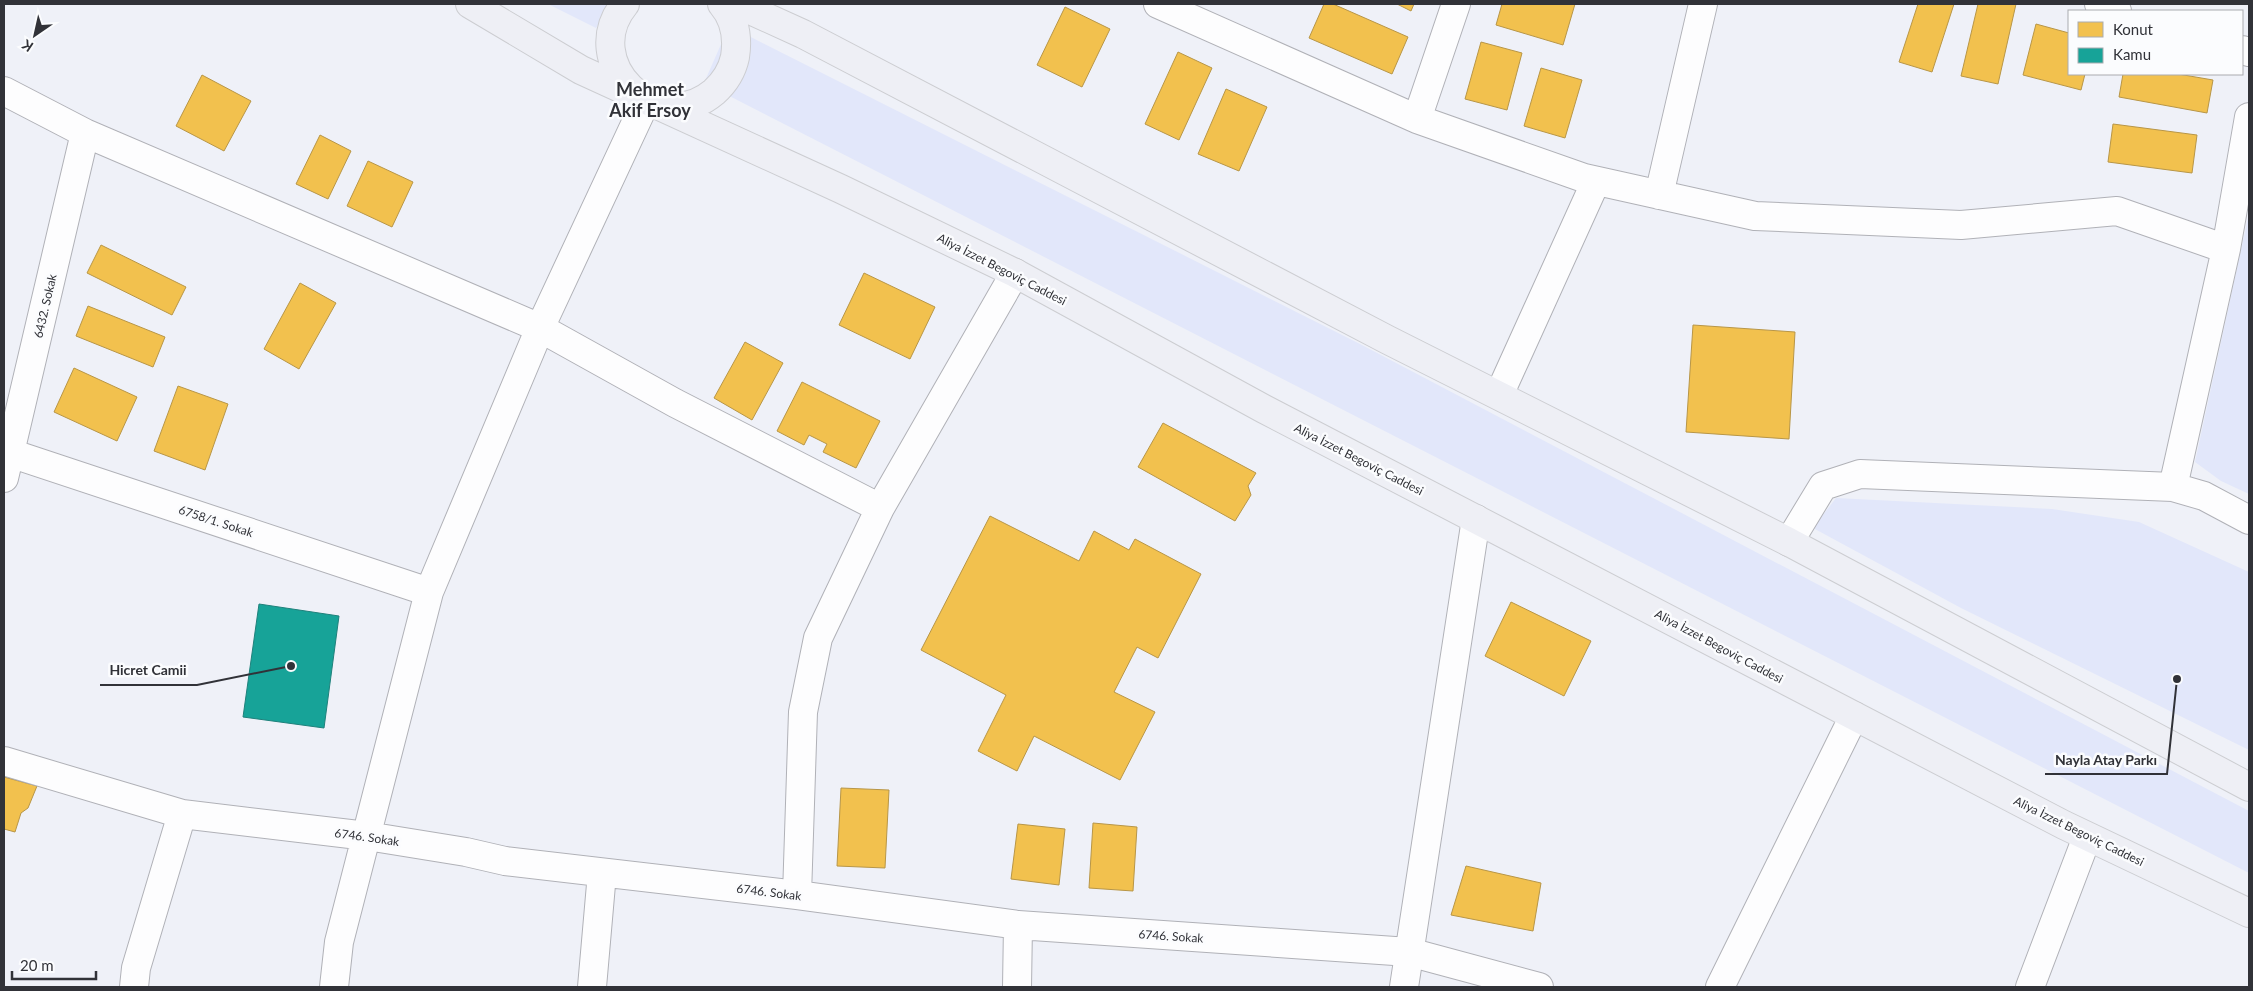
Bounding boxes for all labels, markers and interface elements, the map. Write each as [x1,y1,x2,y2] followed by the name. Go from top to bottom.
[10,10,60,60] north arrow
[2068,10,2243,75] legend
[2113,20,2154,38] text: Konut
[18,36,36,56] text: K
[2113,45,2151,63] text: Kamu
[608,78,691,121] district label: Mehmet Akif Ersoy
[935,230,1069,308] street label: Aliya İzzet Begoviç Caddesi
[30,272,60,339] street label: 6432. Sokak
[1292,420,1426,498] street label: Aliya İzzet Begoviç Caddesi
[177,502,256,540] street label: 6758/1. Sokak
[1652,606,1786,686] street label: Aliya İzzet Begoviç Caddesi
[100,656,197,685] callout: Hicret Camii
[109,661,187,678] text: Hicret Camii
[2045,745,2167,774] callout: Nayla Atay Parkı
[2055,751,2157,768] text: Nayla Atay Parkı
[2011,793,2147,869] street label: Aliya İzzet Begoviç Caddesi
[334,825,401,849] street label: 6746. Sokak
[736,881,803,904] street label: 6746. Sokak
[1138,926,1205,946] street label: 6746. Sokak
[12,948,96,980] scale bar
[20,956,54,974] text: 20 m

